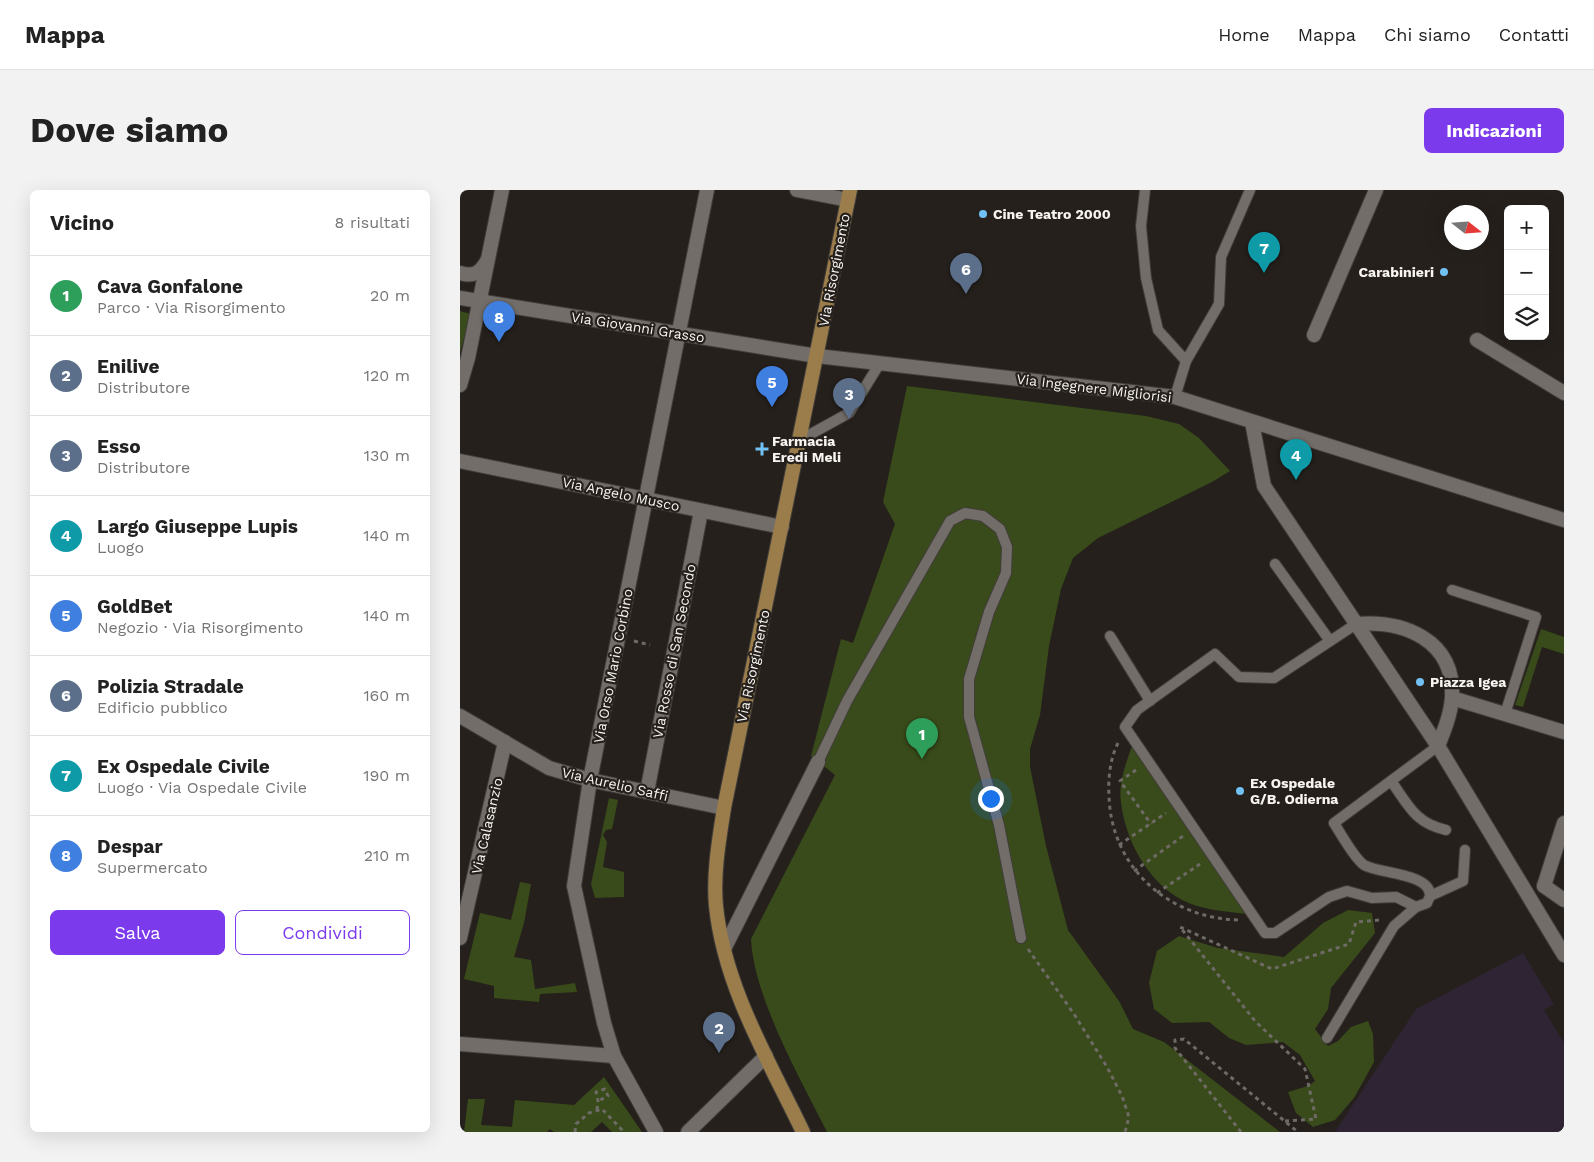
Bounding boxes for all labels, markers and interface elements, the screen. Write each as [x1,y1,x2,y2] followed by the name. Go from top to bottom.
[25,21,105,49] text: Mappa
[1218,24,1270,45] text: Home
[1298,24,1356,45] text: Mappa
[1384,24,1471,45] text: Chi siamo
[1499,24,1569,45] text: Contatti
[1424,108,1564,153] button: Indicazioni
[30,109,228,151] text: Dove siamo
[1444,205,1489,250] north arrow
[1504,205,1549,340] map controls
[1504,205,1549,250] button: +
[993,206,1111,222] place label: Cine Teatro 2000
[977,208,989,220] marker: Cine Teatro 2000
[50,210,114,235] text: Vicino
[815,212,853,328] street label: Via Risorgimento
[335,213,410,232] text: 8 risultati
[1248,232,1280,273] pin: 7
[1504,250,1549,295] button: −
[950,253,982,294] pin: 6
[1359,264,1434,280] place label: Carabinieri
[1438,266,1450,278] marker: Carabinieri
[97,275,243,298] text: Cava Gonfalone
[63,286,69,305] text: 1
[370,286,410,305] text: 20 m
[1504,295,1549,340] button: layers
[97,298,286,317] text: Parco · Via Risorgimento
[483,301,515,342] pin: 8
[570,309,706,345] street label: Via Giovanni Grasso
[97,355,160,378] text: Enilive
[61,366,71,385] text: 2
[364,366,410,385] text: 120 m
[756,366,788,407] pin: 5
[1016,371,1172,405] street label: Via Ingegnere Migliorisi
[97,378,190,397] text: Distributore
[833,378,865,419] pin: 3
[772,433,841,465] place label: Farmacia Eredi Meli
[97,435,141,458] text: Esso
[1280,439,1312,480] pin: 4
[756,443,768,455] marker: Farmacia Eredi Meli
[61,446,71,465] text: 3
[364,446,410,465] text: 130 m
[97,458,190,477] text: Distributore
[561,474,681,514] street label: Via Angelo Musco
[97,515,298,538] text: Largo Giuseppe Lupis
[61,526,71,545] text: 4
[363,526,410,545] text: 140 m
[97,538,144,557] text: Luogo
[649,563,699,739] street label: Via Rosso di San Secondo
[590,587,636,745] street label: Via Orso Mario Corbino
[97,595,172,618] text: GoldBet
[61,606,71,625] text: 5
[363,606,410,625] text: 140 m
[733,608,773,724] street label: Via Risorgimento
[97,618,303,637] text: Negozio · Via Risorgimento
[1430,674,1507,690] place label: Piazza Igea
[97,675,244,698] text: Polizia Stradale
[1414,676,1426,688] marker: Piazza Igea
[61,686,71,705] text: 6
[363,686,410,705] text: 160 m
[97,698,228,717] text: Edificio pubblico
[906,718,938,759] pin: 1
[97,755,270,778] text: Ex Ospedale Civile
[560,764,670,804] street label: Via Aurelio Saffi
[61,766,71,785] text: 7
[363,766,410,785] text: 190 m
[1250,775,1339,807] place label: Ex Ospedale G/B. Odierna
[468,776,506,876] street label: Via Calasanzio
[97,778,307,797] text: Luogo · Via Ospedale Civile
[1234,785,1246,797] marker: Ex Ospedale G/B. Odierna
[978,786,1004,812] your location
[97,835,163,858] text: Despar
[61,846,71,865] text: 8
[364,846,410,865] text: 210 m
[97,858,208,877] text: Supermercato
[50,910,225,955] button: Salva
[235,910,410,955] button: Condividi
[703,1012,735,1053] pin: 2

